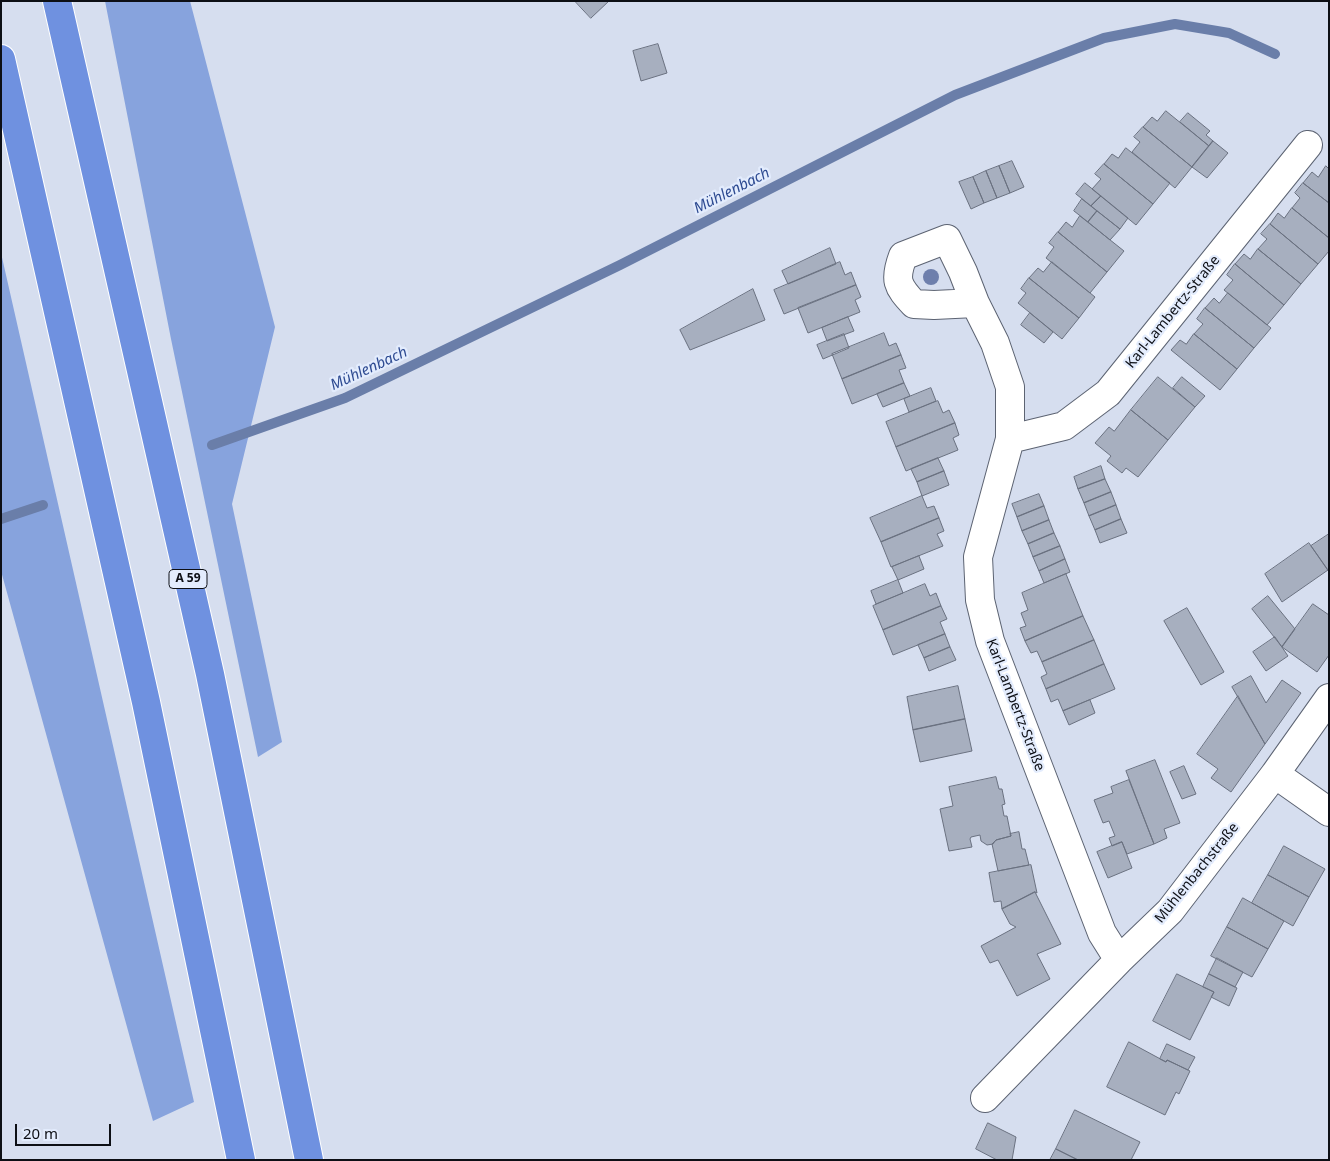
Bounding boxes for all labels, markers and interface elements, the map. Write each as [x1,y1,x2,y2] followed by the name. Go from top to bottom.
[691,164,773,218] water label: Mühlenbach
[1122,252,1224,372] street label: Karl-Lambertz-Straße
[328,343,410,395] water label: Mühlenbach
[169,570,207,588] road number: A 59
[982,637,1048,773] street label: Karl-Lambertz-Straße
[1152,820,1242,926] street label: Mühlenbachstraße
[18,1114,114,1146] scale bar
[23,1123,58,1143] text: 20 m

